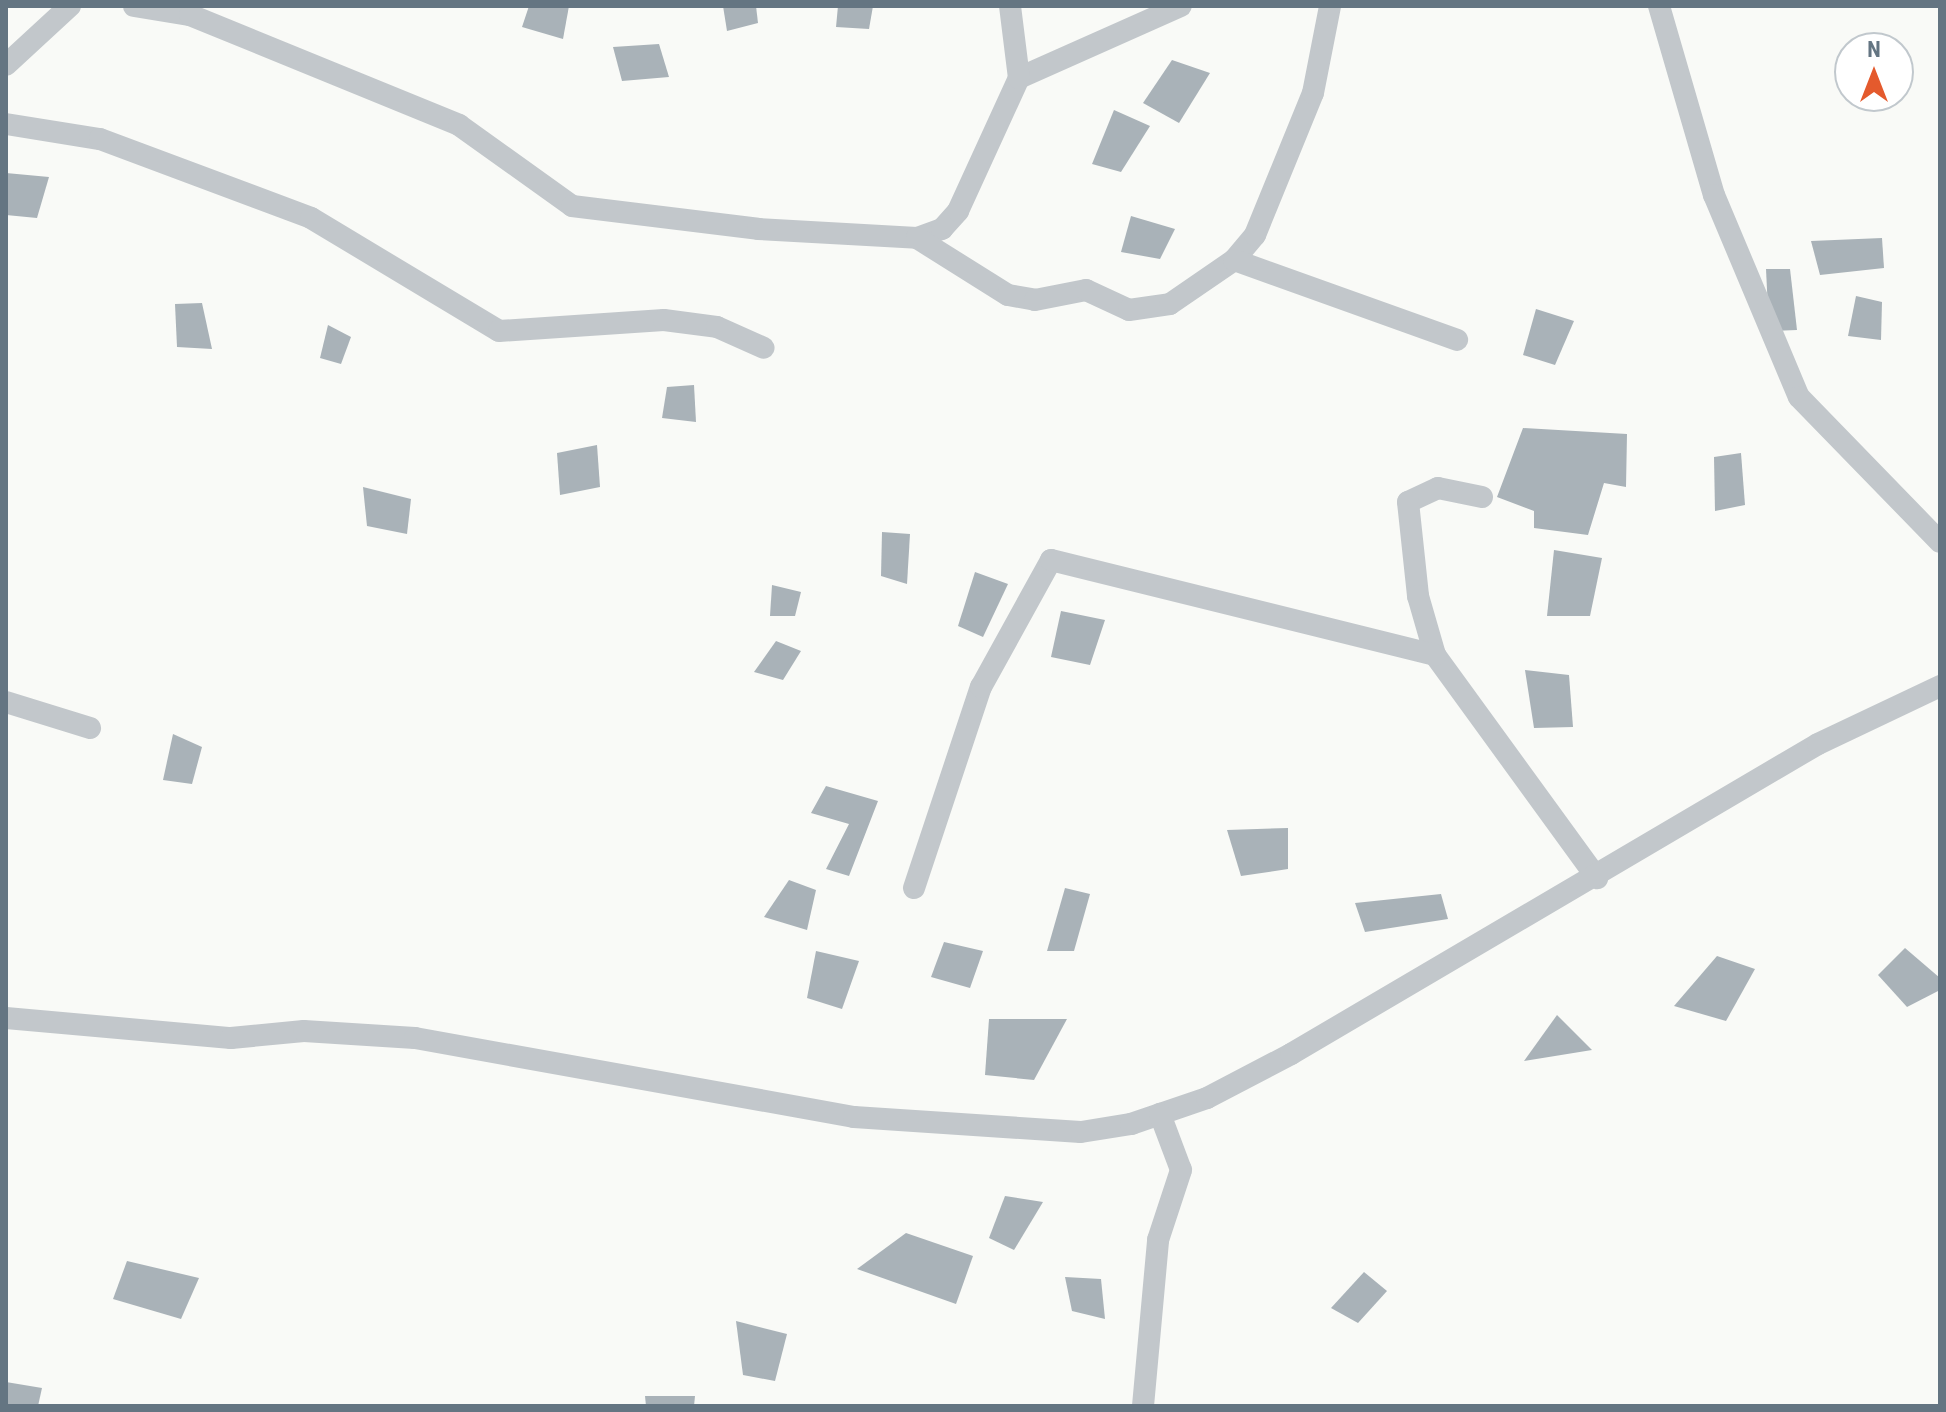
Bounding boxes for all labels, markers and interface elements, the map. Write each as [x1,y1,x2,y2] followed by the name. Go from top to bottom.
[1834,32,1914,112] north arrow
[1867,37,1881,62] text: N

